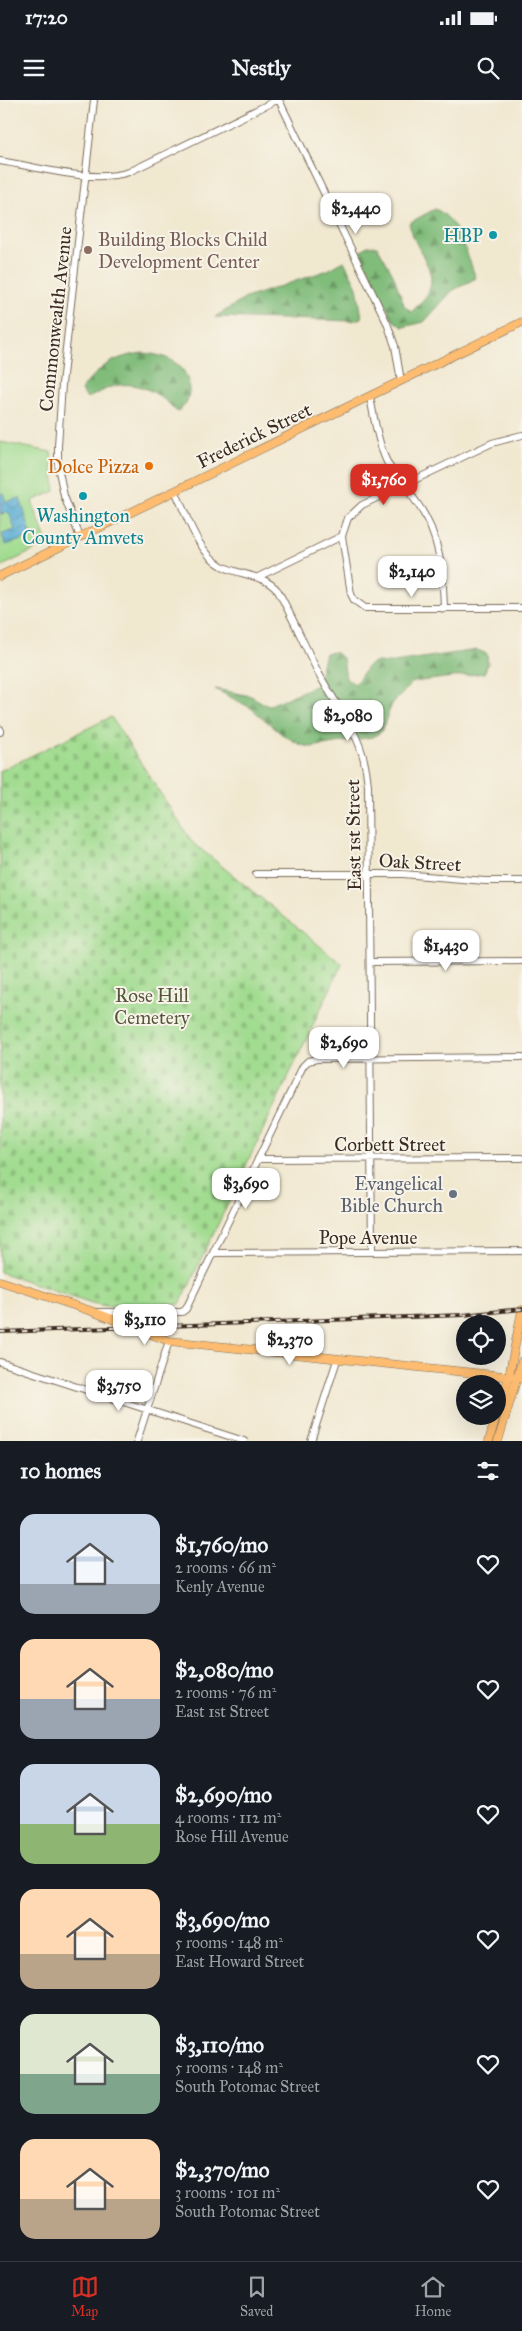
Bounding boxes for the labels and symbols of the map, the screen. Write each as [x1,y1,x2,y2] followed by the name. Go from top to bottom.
[315,192,397,235] pin: $2,440
[443,224,483,247] place label: HBP
[34,225,77,413] street label: Commonwealth Avenue
[98,228,268,273] place label: Building Blocks Child Development Center
[487,229,499,241] marker: HBP
[82,244,94,256] marker: Building Blocks Child Development Center
[193,398,316,473] street label: Frederick Street
[48,455,140,478] place label: Dolce Pizza
[143,460,155,472] marker: Dolce Pizza
[343,464,425,506] pin: $1,760
[77,490,89,502] marker: Washington County Amvets
[22,504,144,549] place label: Washington County Amvets
[371,556,453,598] pin: $2,140
[307,700,389,742] pin: $2,080
[341,779,366,891] street label: East 1st Street
[378,849,462,876] street label: Oak Street
[405,930,487,972] pin: $1,430
[114,984,191,1029] park label: Rose Hill Cemetery
[303,1026,385,1069] pin: $2,690
[334,1133,446,1156] street label: Corbett Street
[205,1168,287,1210] pin: $3,690
[340,1172,444,1217] place label: Evangelical Bible Church
[447,1188,459,1200] marker: Evangelical Bible Church
[319,1226,417,1249] street label: Pope Avenue
[104,1304,186,1346] pin: $3,110
[249,1324,331,1366] pin: $2,370
[78,1370,160,1412] pin: $3,750

